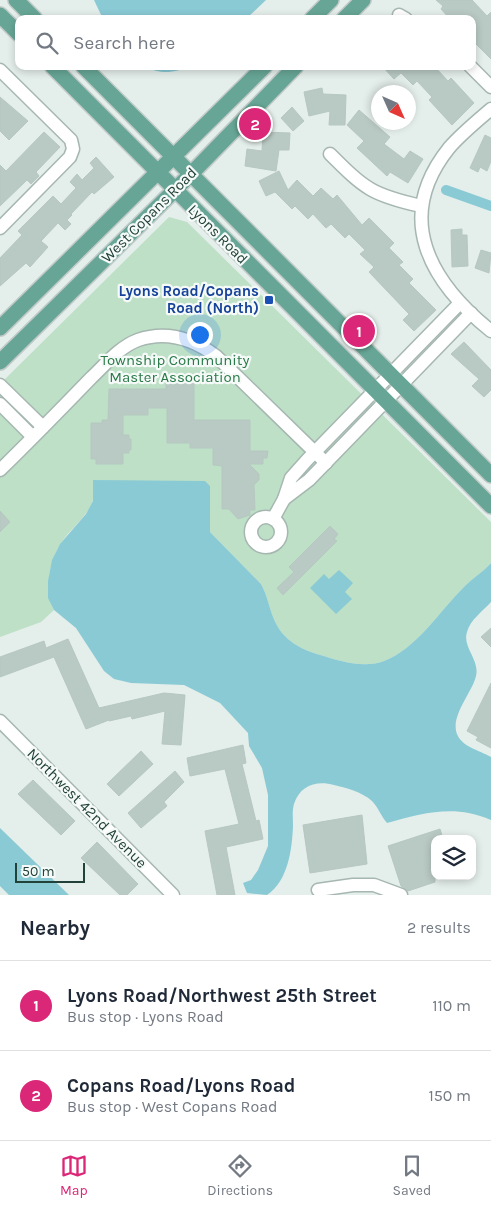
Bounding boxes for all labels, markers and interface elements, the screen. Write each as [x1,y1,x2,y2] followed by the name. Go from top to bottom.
[15,15,476,70] search box
[33,29,61,57] icon: search
[73,32,175,54] text: Search here
[371,85,416,130] north arrow
[239,105,271,143] pin: 2
[98,164,200,266] street label: West Copans Road
[184,200,252,268] street label: Lyons Road
[119,282,259,317] place label: Lyons Road/Copans Road (North)
[263,294,275,306] marker: Lyons Road/Copans Road (North)
[343,312,375,350] pin: 1
[187,322,213,348] your location
[101,351,249,386] park label: Township Community Master Association
[23,744,151,872] street label: Northwest 42nd Avenue
[431,835,476,880] map controls
[431,835,476,880] button: layers
[15,860,85,883] scale bar
[22,863,55,880] text: 50 m
[20,916,90,940] text: Nearby
[407,918,471,937] text: 2 results
[67,985,377,1007] text: Lyons Road/Northwest 25th Street
[33,996,39,1015] text: 1
[432,996,471,1015] text: 110 m
[67,1007,224,1026] text: Bus stop · Lyons Road
[67,1075,295,1097] text: Copans Road/Lyons Road
[31,1086,41,1105] text: 2
[428,1086,471,1105] text: 150 m
[67,1097,277,1116] text: Bus stop · West Copans Road
[60,1152,88,1199] tab: Map
[207,1152,273,1199] tab: Directions
[393,1152,431,1199] tab: Saved

